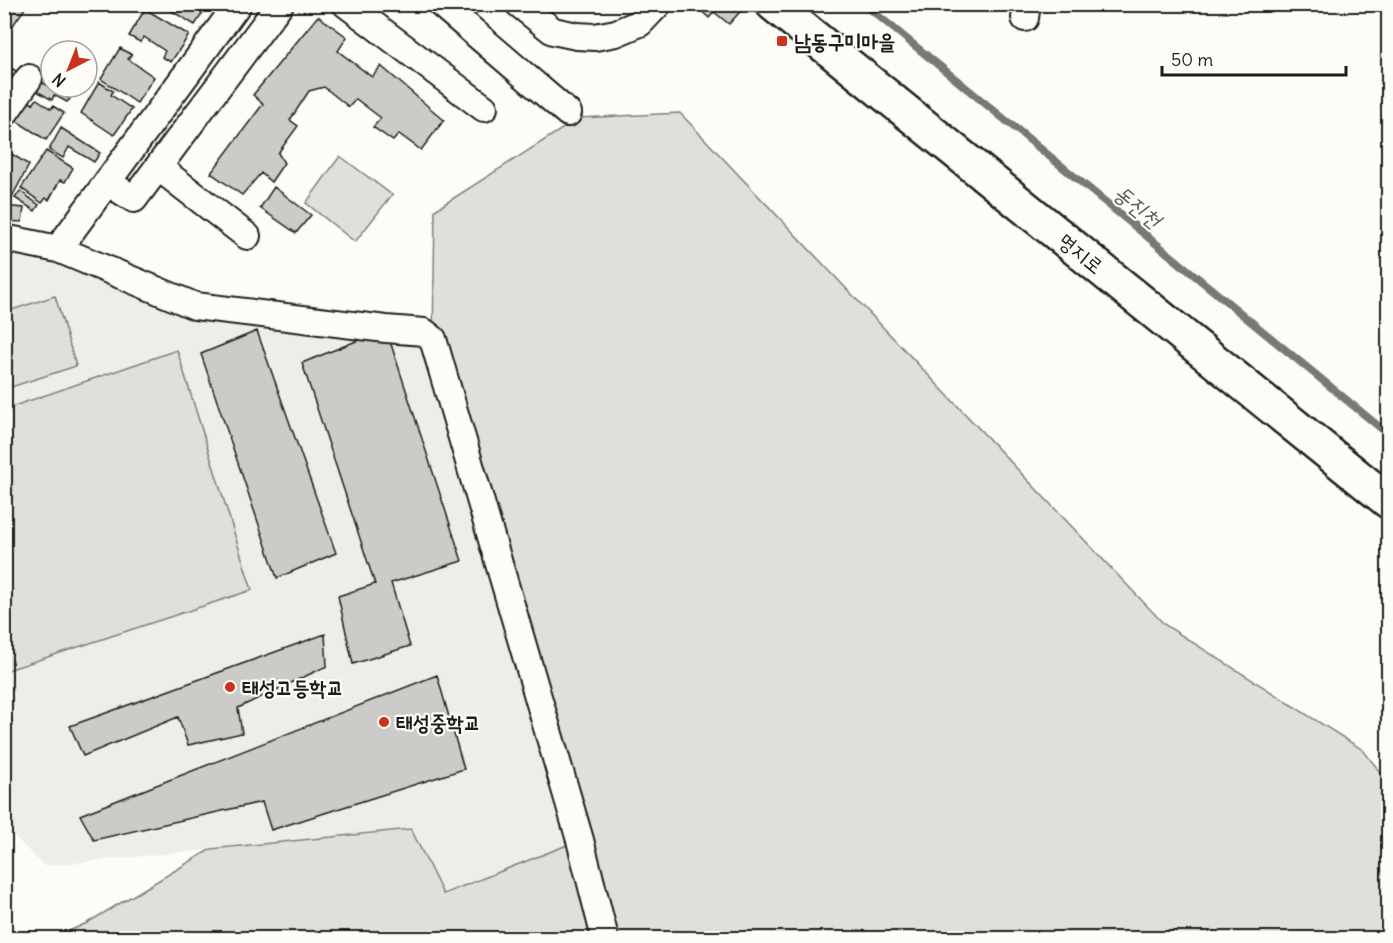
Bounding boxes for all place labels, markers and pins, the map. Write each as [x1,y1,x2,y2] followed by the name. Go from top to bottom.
[794,28,895,55] place label: 남동구미마을
[775,34,789,48] marker: 남동구미마을
[242,674,343,701] place label: 태성고등학교
[223,680,237,694] marker: 태성고등학교
[396,709,481,736] place label: 태성중학교
[377,715,391,729] marker: 태성중학교

